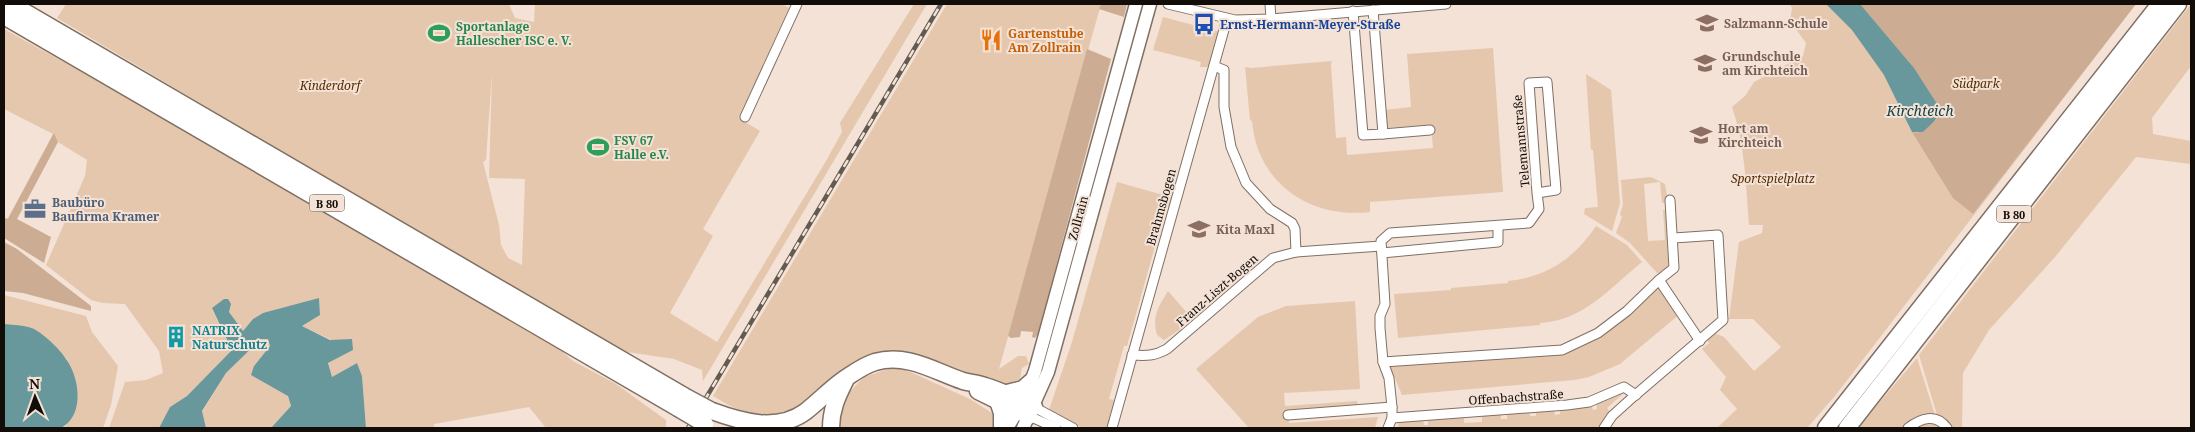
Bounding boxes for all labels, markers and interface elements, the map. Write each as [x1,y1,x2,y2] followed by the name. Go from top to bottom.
[1694,10,1720,36] school or university icon: Salzmann-Schule
[1191,11,1217,37] bus stop icon: Ernst-Hermann-Meyer-Straße
[1724,15,1828,32] place label: Salzmann-Schule
[1220,16,1401,33] place label: Ernst-Hermann-Meyer-Straße
[456,18,572,49] place label: Sportanlage Hallescher ISC e. V.
[426,20,452,46] sports icon: Sportanlage Hallescher ISC e. V.
[1008,25,1084,56] place label: Gartenstube Am Zollrain
[978,27,1004,53] restaurant icon: Gartenstube Am Zollrain
[1722,48,1808,79] place label: Grundschule am Kirchteich
[1692,50,1718,76] school or university icon: Grundschule am Kirchteich
[1953,75,2001,92] park label: Südpark
[299,77,363,94] park label: Kinderdorf
[1508,94,1534,188] street label: Telemannstraße
[1885,101,1954,120] water label: Kirchteich
[1718,120,1782,151] place label: Hort am Kirchteich
[1688,122,1714,148] school or university icon: Hort am Kirchteich
[614,132,669,163] place label: FSV 67 Halle e.V.
[585,134,611,160] sports icon: FSV 67 Halle e.V.
[1142,166,1180,247] street label: Brahmsbogen
[1731,170,1815,187] park label: Sportspielplatz
[52,194,160,225] place label: Baubüro Baufirma Kramer
[310,194,344,212] road number: B 80
[1064,194,1092,242] street label: Zollrain
[22,196,48,222] office icon: Baubüro Baufirma Kramer
[1996,205,2032,222] road number: B 80
[1186,216,1212,242] school or university icon: Kita Maxl
[1216,221,1276,238] place label: Kita Maxl
[1173,250,1262,330] street label: Franz-Liszt-Bogen
[192,322,267,353] place label: NATRIX Naturschutz
[163,324,189,350] building icon: NATRIX Naturschutz
[10,372,60,422] north arrow
[29,374,40,393] text: N
[1468,385,1564,409] street label: Offenbachstraße

